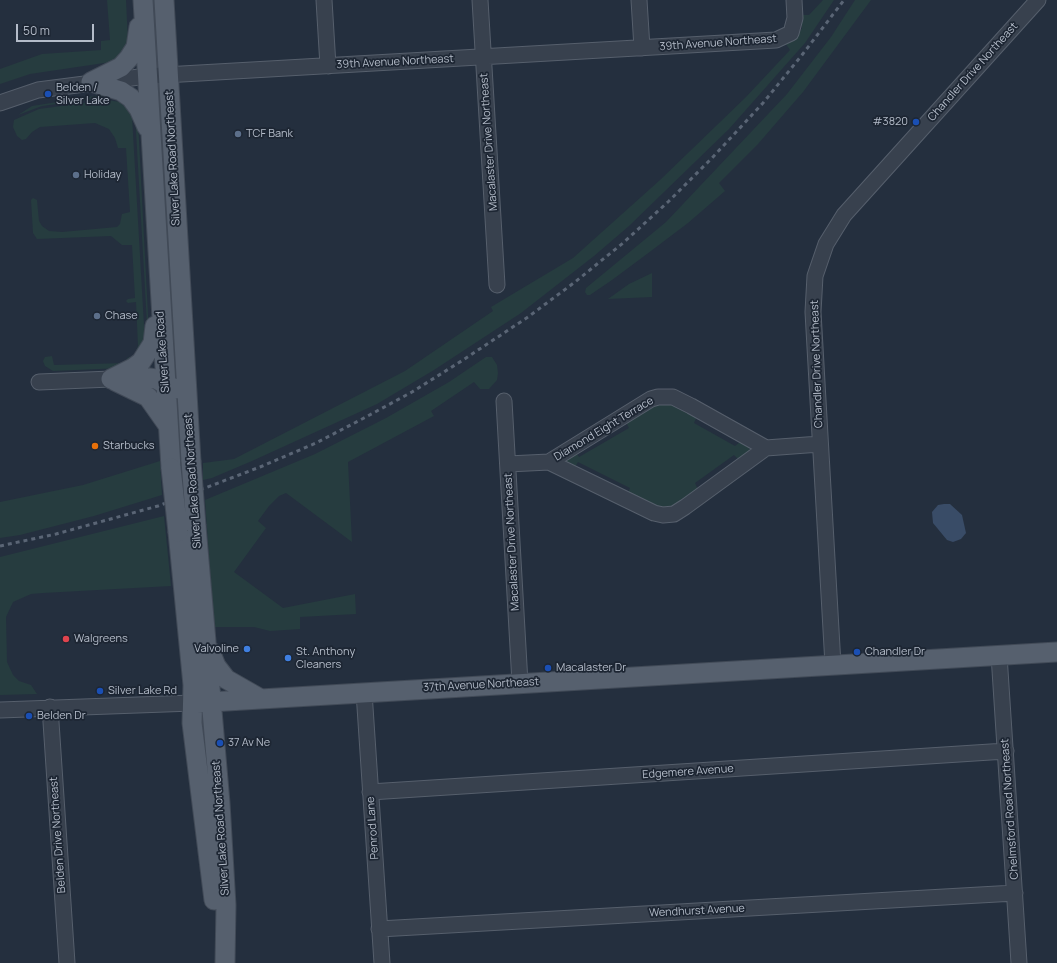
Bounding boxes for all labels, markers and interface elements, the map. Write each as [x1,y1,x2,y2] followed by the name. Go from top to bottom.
[18,16,96,42] scale bar
[925,20,1021,124] street label: Chandler Drive Northeast
[23,22,50,39] text: 50 m
[659,32,777,54] street label: 39th Avenue Northeast
[336,52,454,72] street label: 39th Avenue Northeast
[478,73,500,211] street label: Macalaster Drive Northeast
[56,81,109,107] place label: Belden / Silver Lake
[43,89,53,99] marker: Belden / Silver Lake
[163,90,183,226] street label: Silver Lake Road Northeast
[872,115,908,129] place label: #3820
[911,117,921,127] marker: #3820
[246,127,293,141] place label: TCF Bank
[233,129,243,139] marker: TCF Bank
[84,168,121,182] place label: Holiday
[71,170,81,180] marker: Holiday
[808,300,826,428] street label: Chandler Drive Northeast
[105,309,138,323] place label: Chase
[92,311,102,321] marker: Chase
[154,311,172,393] street label: Silver Lake Road
[552,394,656,464] street label: Diamond Eight Terrace
[182,413,204,549] street label: Silver Lake Road Northeast
[103,439,155,453] place label: Starbucks
[90,441,100,451] marker: Starbucks
[502,473,522,611] street label: Macalaster Drive Northeast
[74,632,128,646] place label: Walgreens
[61,634,71,644] marker: Walgreens
[194,642,239,656] place label: Valvoline
[242,644,252,654] marker: Valvoline
[296,645,355,671] place label: St. Anthony Cleaners
[865,645,925,659] place label: Chandler Dr
[852,647,862,657] marker: Chandler Dr
[283,653,293,663] marker: St. Anthony Cleaners
[556,661,626,675] place label: Macalaster Dr
[543,663,553,673] marker: Macalaster Dr
[423,675,539,695] street label: 37th Avenue Northeast
[108,684,177,698] place label: Silver Lake Rd
[95,686,105,696] marker: Silver Lake Rd
[37,709,86,723] place label: Belden Dr
[24,711,34,721] marker: Belden Dr
[228,736,270,750] place label: 37 Av Ne
[215,738,225,748] marker: 37 Av Ne
[998,738,1022,880] street label: Chelmsford Road Northeast
[210,760,232,896] street label: Silver Lake Road Northeast
[642,762,734,782] street label: Edgemere Avenue
[47,776,69,894] street label: Belden Drive Northeast
[364,796,382,860] street label: Penrod Lane
[649,902,745,920] street label: Wendhurst Avenue

